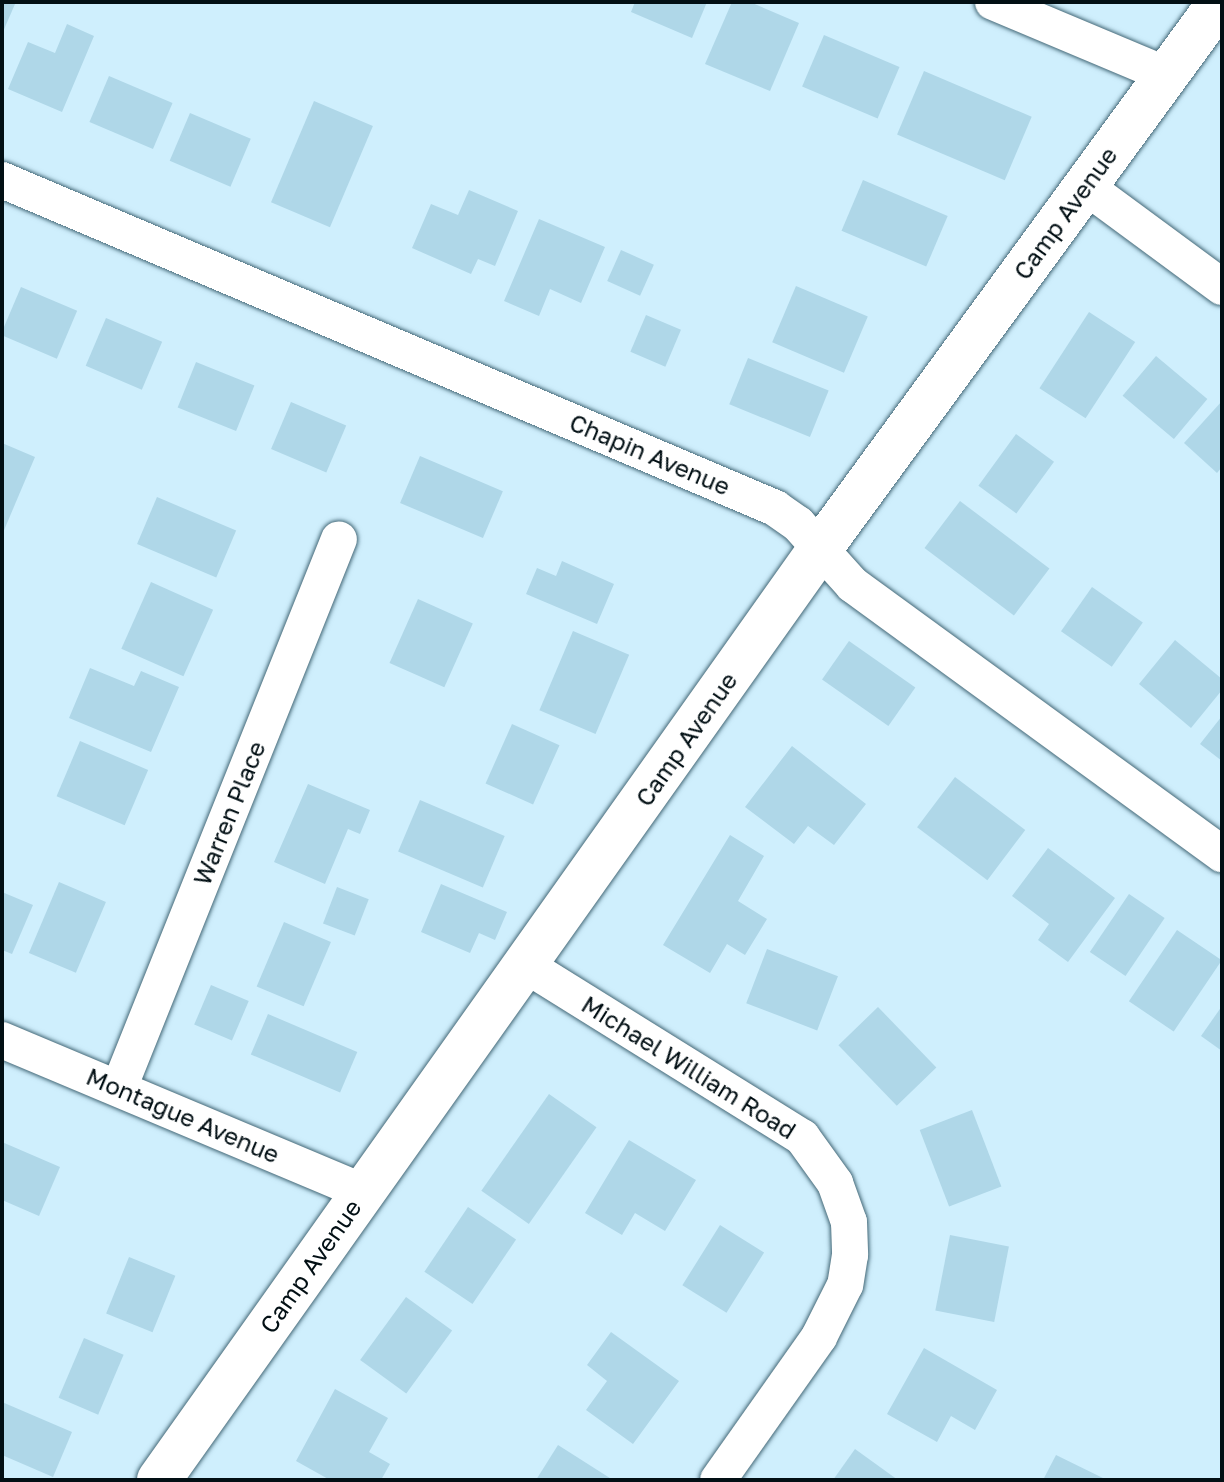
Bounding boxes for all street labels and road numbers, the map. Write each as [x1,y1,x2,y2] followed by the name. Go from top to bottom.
[1007,141,1123,285] street label: Camp Avenue
[566,407,734,501] street label: Chapin Avenue
[629,667,743,811] street label: Camp Avenue
[187,737,271,889] street label: Warren Place
[577,989,801,1145] street label: Michael William Road
[82,1061,284,1169] street label: Montague Avenue
[253,1194,367,1338] street label: Camp Avenue

